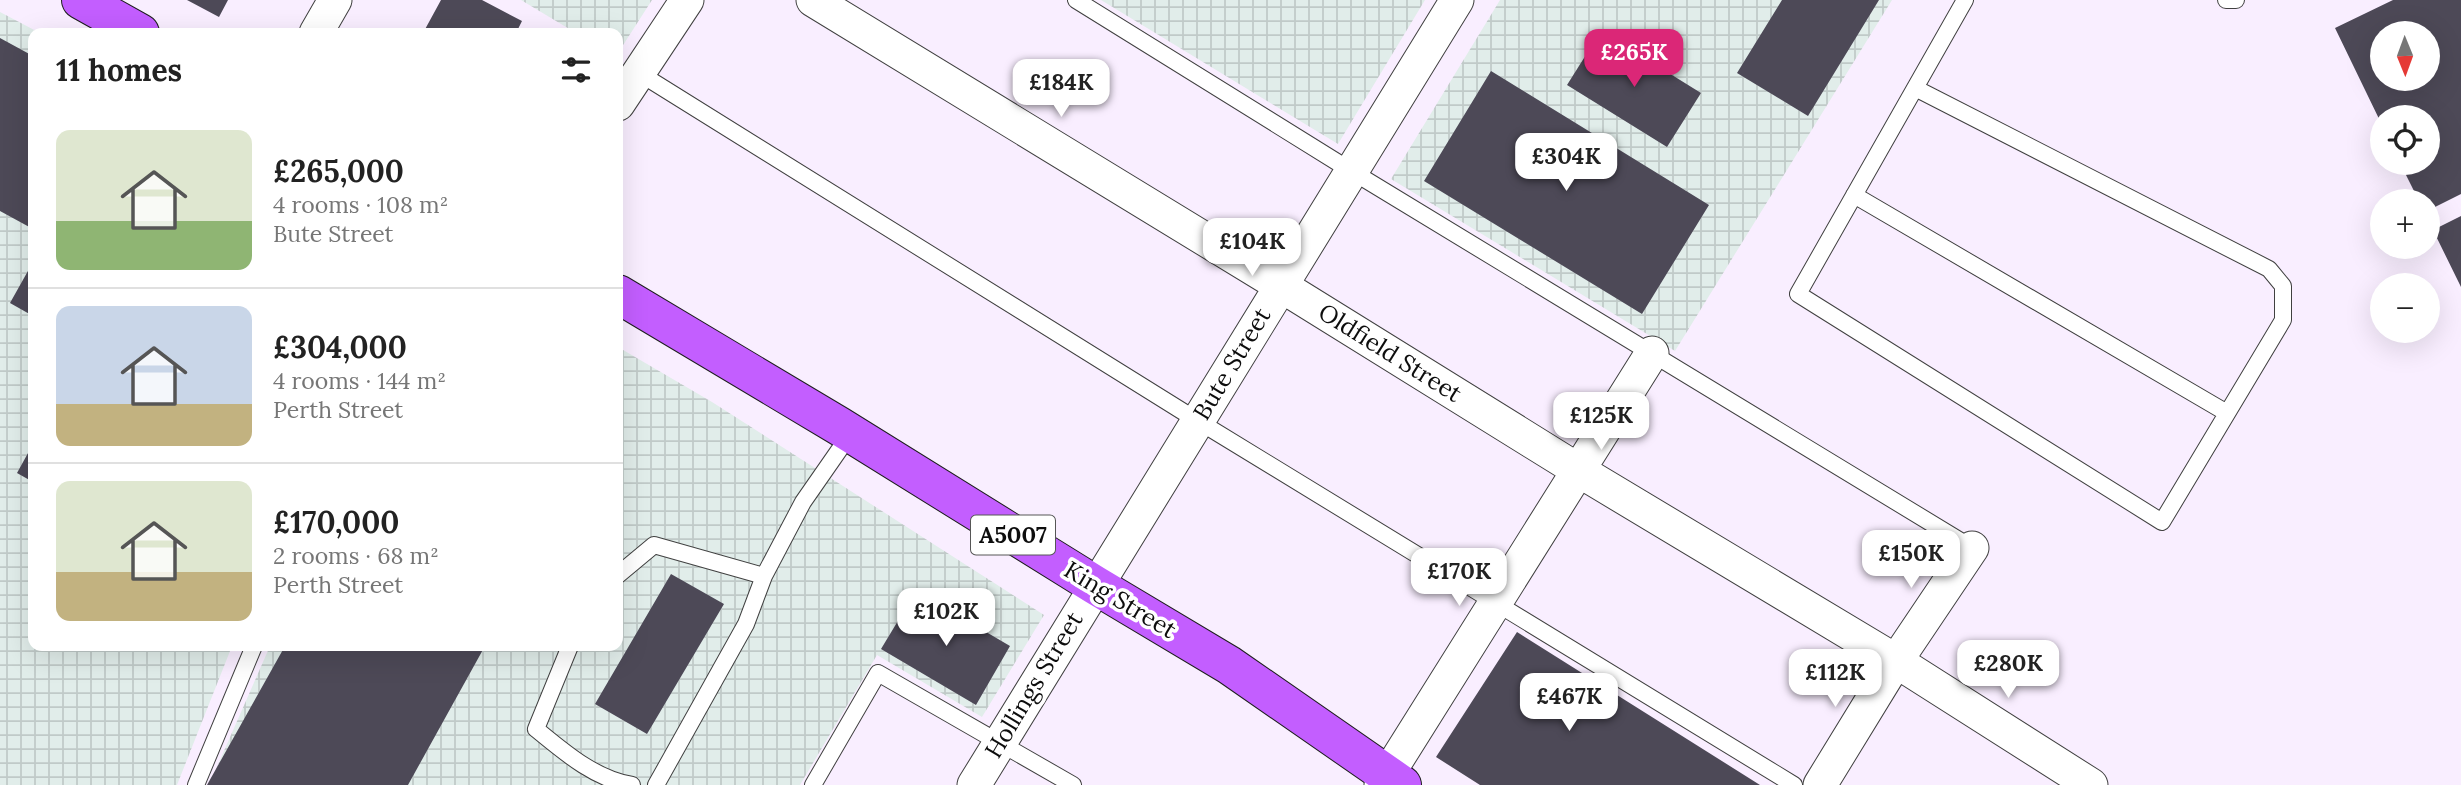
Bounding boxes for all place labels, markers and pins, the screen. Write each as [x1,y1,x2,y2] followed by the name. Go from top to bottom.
[1585,29,1683,89] pin: £265K
[1012,60,1110,119] pin: £184K
[1517,134,1615,193] pin: £304K
[1203,218,1301,278] pin: £104K
[1552,392,1650,452] pin: £125K
[1862,530,1960,590] pin: £150K
[1410,548,1508,608] pin: £170K
[897,588,995,648] pin: £102K
[1959,640,2057,700] pin: £280K
[1786,650,1884,709] pin: £112K
[1520,674,1618,733] pin: £467K

